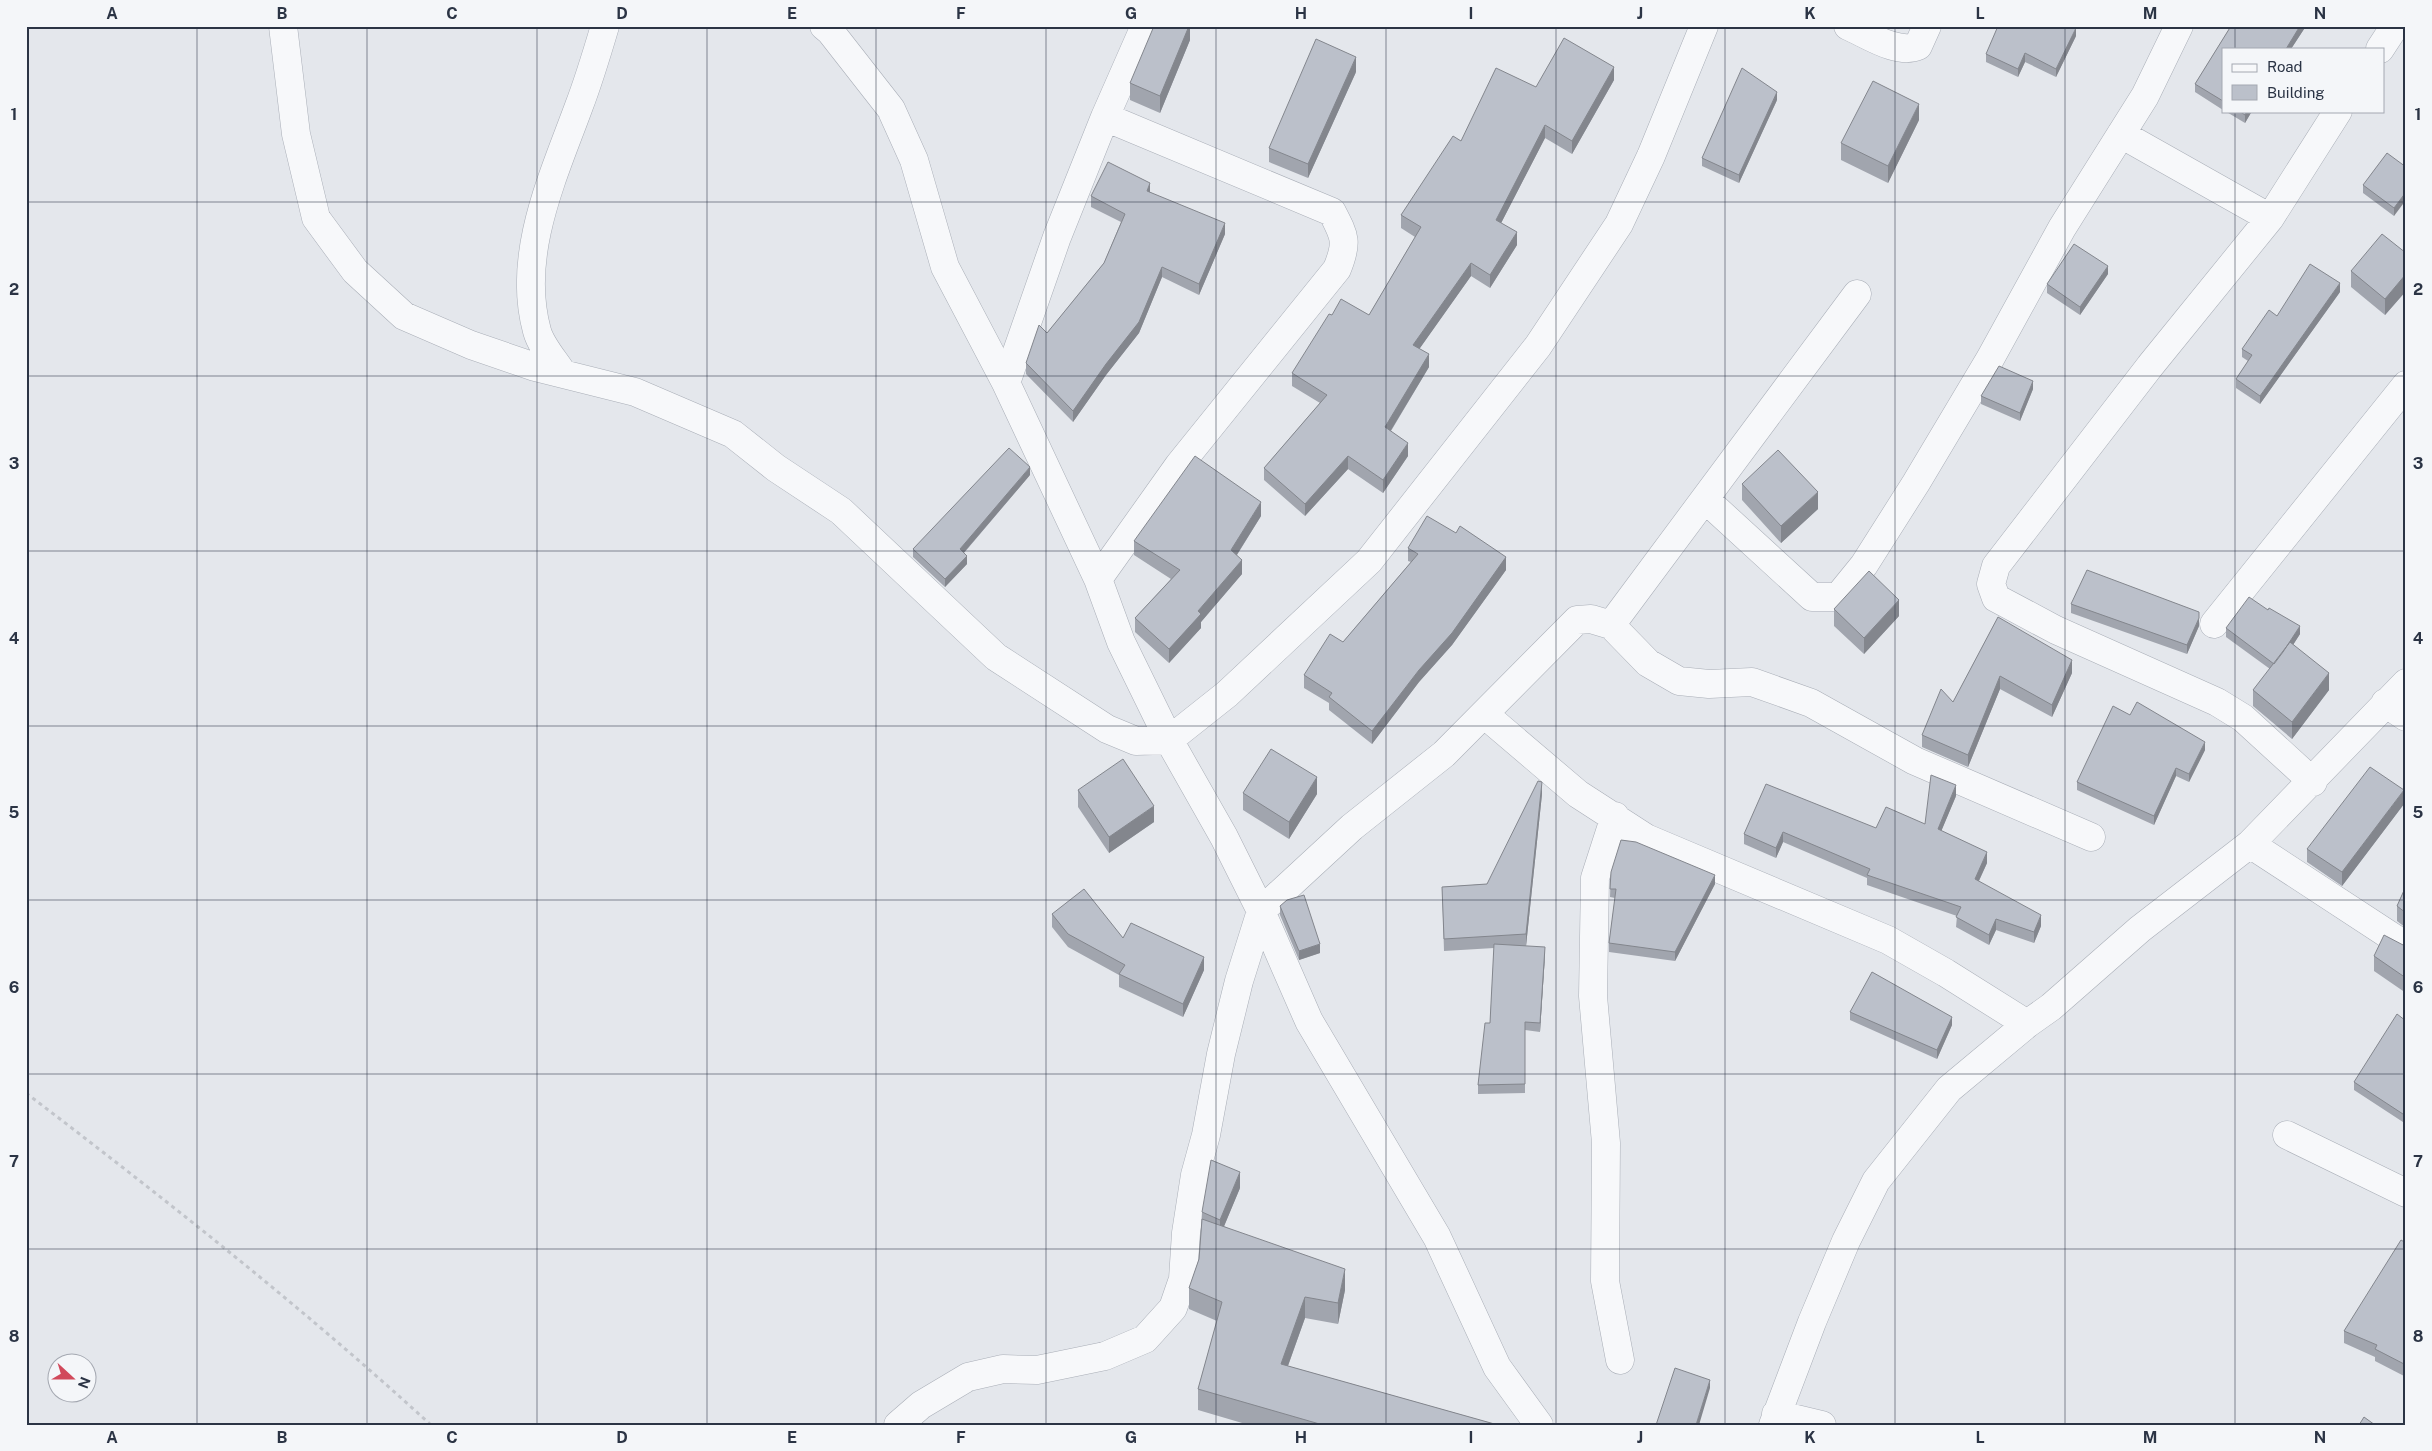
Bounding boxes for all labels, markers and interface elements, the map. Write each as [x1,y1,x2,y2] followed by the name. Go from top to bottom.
[106,4,118,23] text: A
[277,4,288,23] text: B
[446,4,458,23] text: C
[616,4,628,23] text: D
[787,4,797,23] text: E
[956,4,966,23] text: F
[1125,4,1137,23] text: G
[1295,4,1307,23] text: H
[1469,4,1473,23] text: I
[1637,4,1643,23] text: J
[1804,4,1816,23] text: K
[1975,4,1985,23] text: L
[2143,4,2157,23] text: M
[2314,4,2326,23] text: N
[2222,48,2384,112] legend
[2267,58,2303,75] text: Road
[2267,84,2325,101] text: Building
[11,105,17,124] text: 1
[2415,105,2421,124] text: 1
[9,280,19,299] text: 2
[2413,280,2423,299] text: 2
[9,454,19,473] text: 3
[2413,454,2423,473] text: 3
[9,629,20,648] text: 4
[2413,629,2424,648] text: 4
[9,803,20,822] text: 5
[2413,803,2424,822] text: 5
[9,978,19,997] text: 6
[2413,978,2423,997] text: 6
[9,1152,19,1171] text: 7
[2413,1152,2423,1171] text: 7
[9,1327,20,1346] text: 8
[2413,1327,2424,1346] text: 8
[48,1354,98,1404] north arrow
[75,1375,94,1391] text: N
[106,1428,118,1447] text: A
[277,1428,288,1447] text: B
[446,1428,458,1447] text: C
[616,1428,628,1447] text: D
[787,1428,797,1447] text: E
[956,1428,966,1447] text: F
[1125,1428,1137,1447] text: G
[1295,1428,1307,1447] text: H
[1469,1428,1473,1447] text: I
[1637,1428,1643,1447] text: J
[1804,1428,1816,1447] text: K
[1975,1428,1985,1447] text: L
[2143,1428,2157,1447] text: M
[2314,1428,2326,1447] text: N

